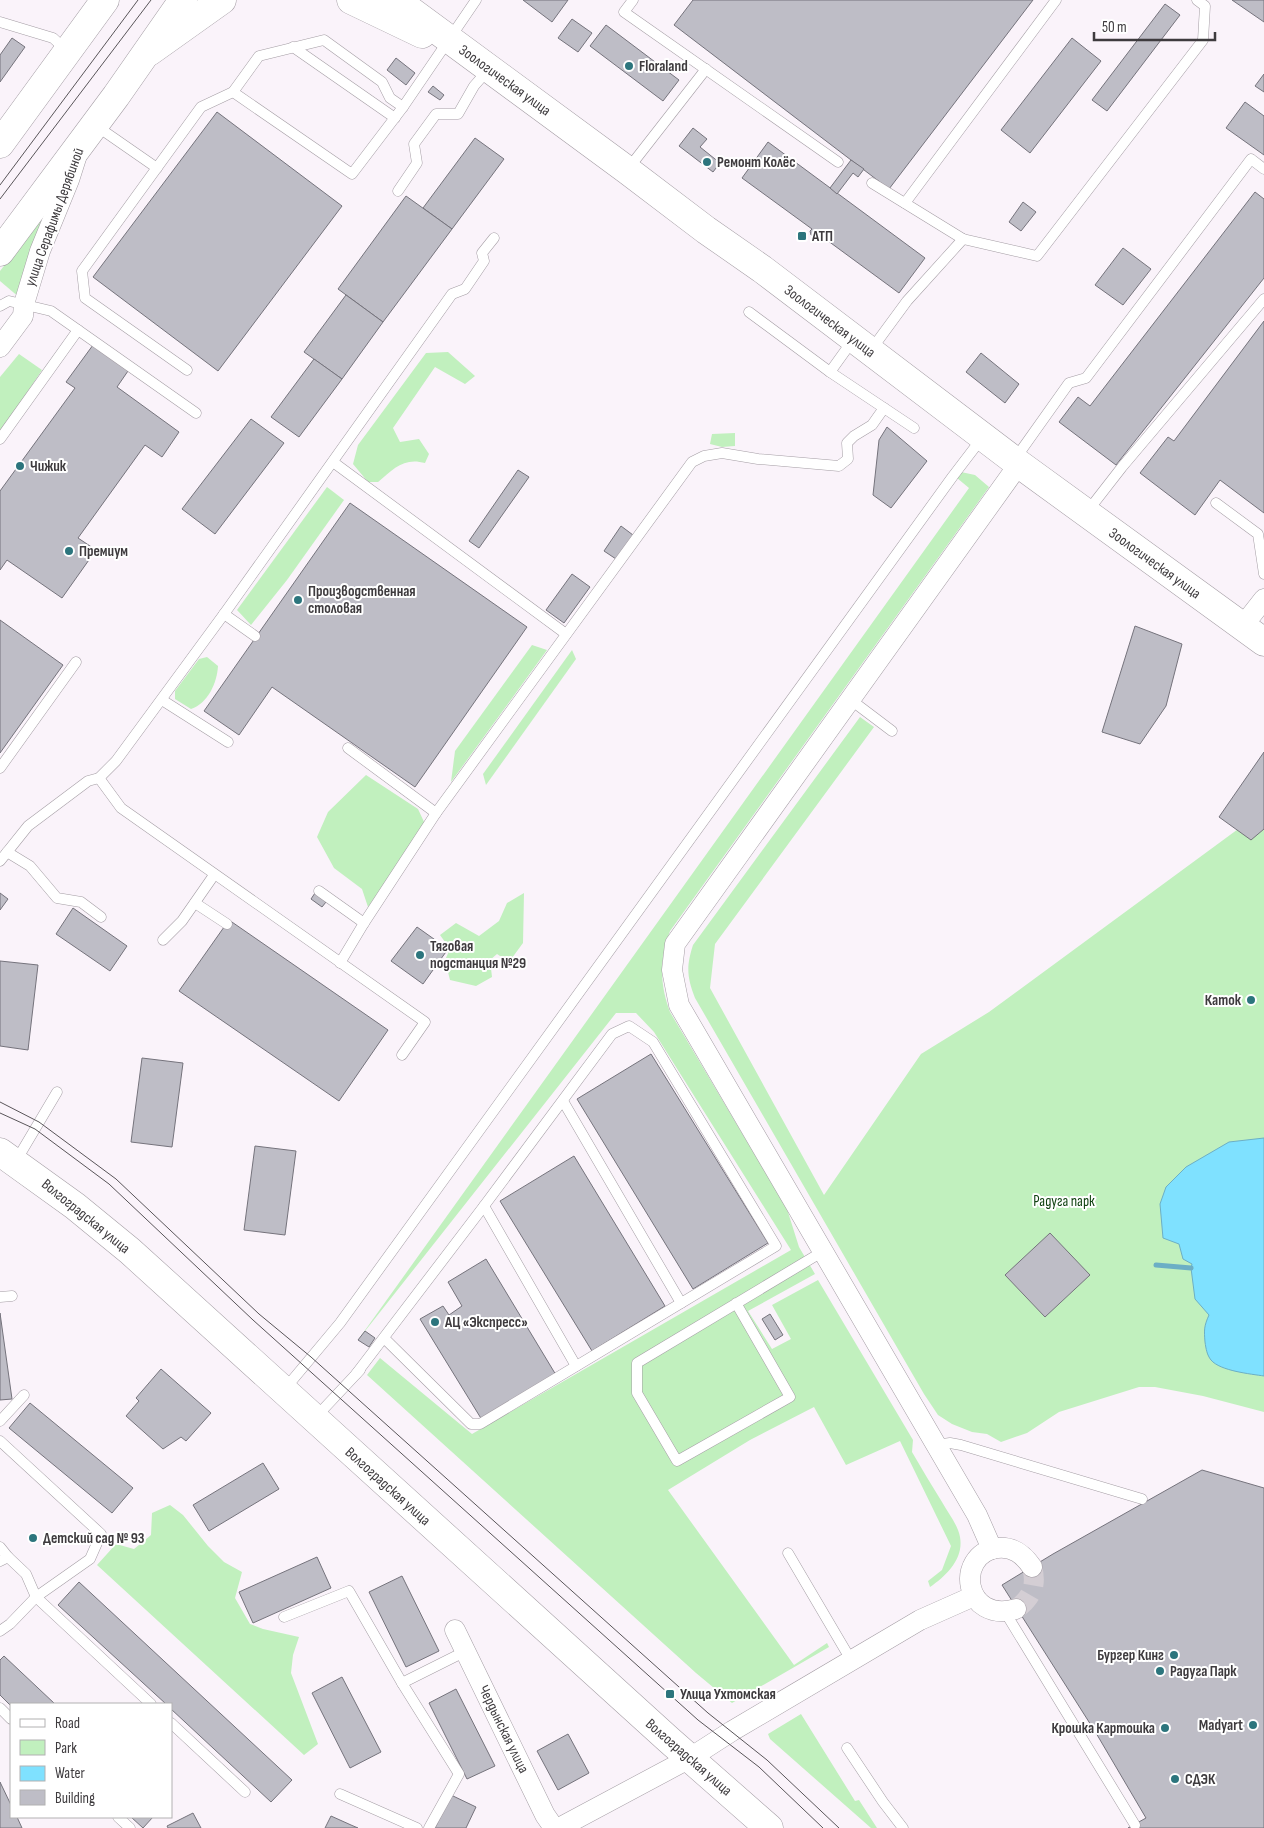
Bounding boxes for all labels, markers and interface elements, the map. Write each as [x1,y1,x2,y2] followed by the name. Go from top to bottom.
[1094,10,1215,42] scale bar
[1102,18,1127,37] text: 50 m
[455,41,555,120] street label: Зоологическая улица
[639,57,688,76] place label: Floraland
[623,60,635,72] marker: Floraland
[21,145,88,289] street label: улица Серафимы Дерябиной
[717,153,796,172] place label: Ремонт Колёс
[701,156,713,168] marker: Ремонт Колёс
[811,227,833,246] place label: АТП
[796,230,808,242] marker: АТП
[780,281,879,362] street label: Зоологическая улица
[30,457,67,476] place label: Чижик
[14,460,26,472] marker: Чижик
[1105,524,1205,603] street label: Зоологическая улица
[79,542,128,561] place label: Премиум
[63,545,75,557] marker: Премиум
[308,582,416,618] place label: Производственная столовая
[292,594,304,606] marker: Производственная столовая
[430,937,526,973] place label: Тяговая подстанция №29
[414,949,426,961] marker: Тяговая подстанция №29
[1205,991,1242,1010] place label: Каток
[1245,994,1257,1006] marker: Каток
[38,1175,134,1258] street label: Волгоградская улица
[1033,1192,1095,1211] park label: Радуга парк
[444,1313,528,1332] place label: АЦ «Экспресс»
[429,1316,441,1328] marker: АЦ «Экспресс»
[341,1443,435,1530] street label: Волгоградская улица
[43,1529,145,1548] place label: Детский сад № 93
[27,1532,39,1544] marker: Детский сад № 93
[1097,1646,1164,1665] place label: Бургер Кинг
[1168,1649,1180,1661] marker: Бургер Кинг
[1170,1662,1237,1681] place label: Радуга Парк
[1154,1665,1166,1677] marker: Радуга Парк
[474,1682,533,1776] street label: Чердынская улица
[680,1685,776,1704] place label: Улица Ухтомская
[664,1688,676,1700] marker: Улица Ухтомская
[10,1703,172,1818] legend
[55,1714,80,1733] text: Road
[641,1715,736,1800] street label: Волгоградская улица
[1199,1716,1243,1735] place label: Madyart
[1051,1719,1155,1738] place label: Крошка Картошка
[1247,1719,1259,1731] marker: Madyart
[1159,1722,1171,1734] marker: Крошка Картошка
[55,1739,77,1758] text: Park
[55,1764,86,1783] text: Water
[1185,1770,1216,1789] place label: СДЭК
[1169,1773,1181,1785] marker: СДЭК
[55,1789,95,1808] text: Building

